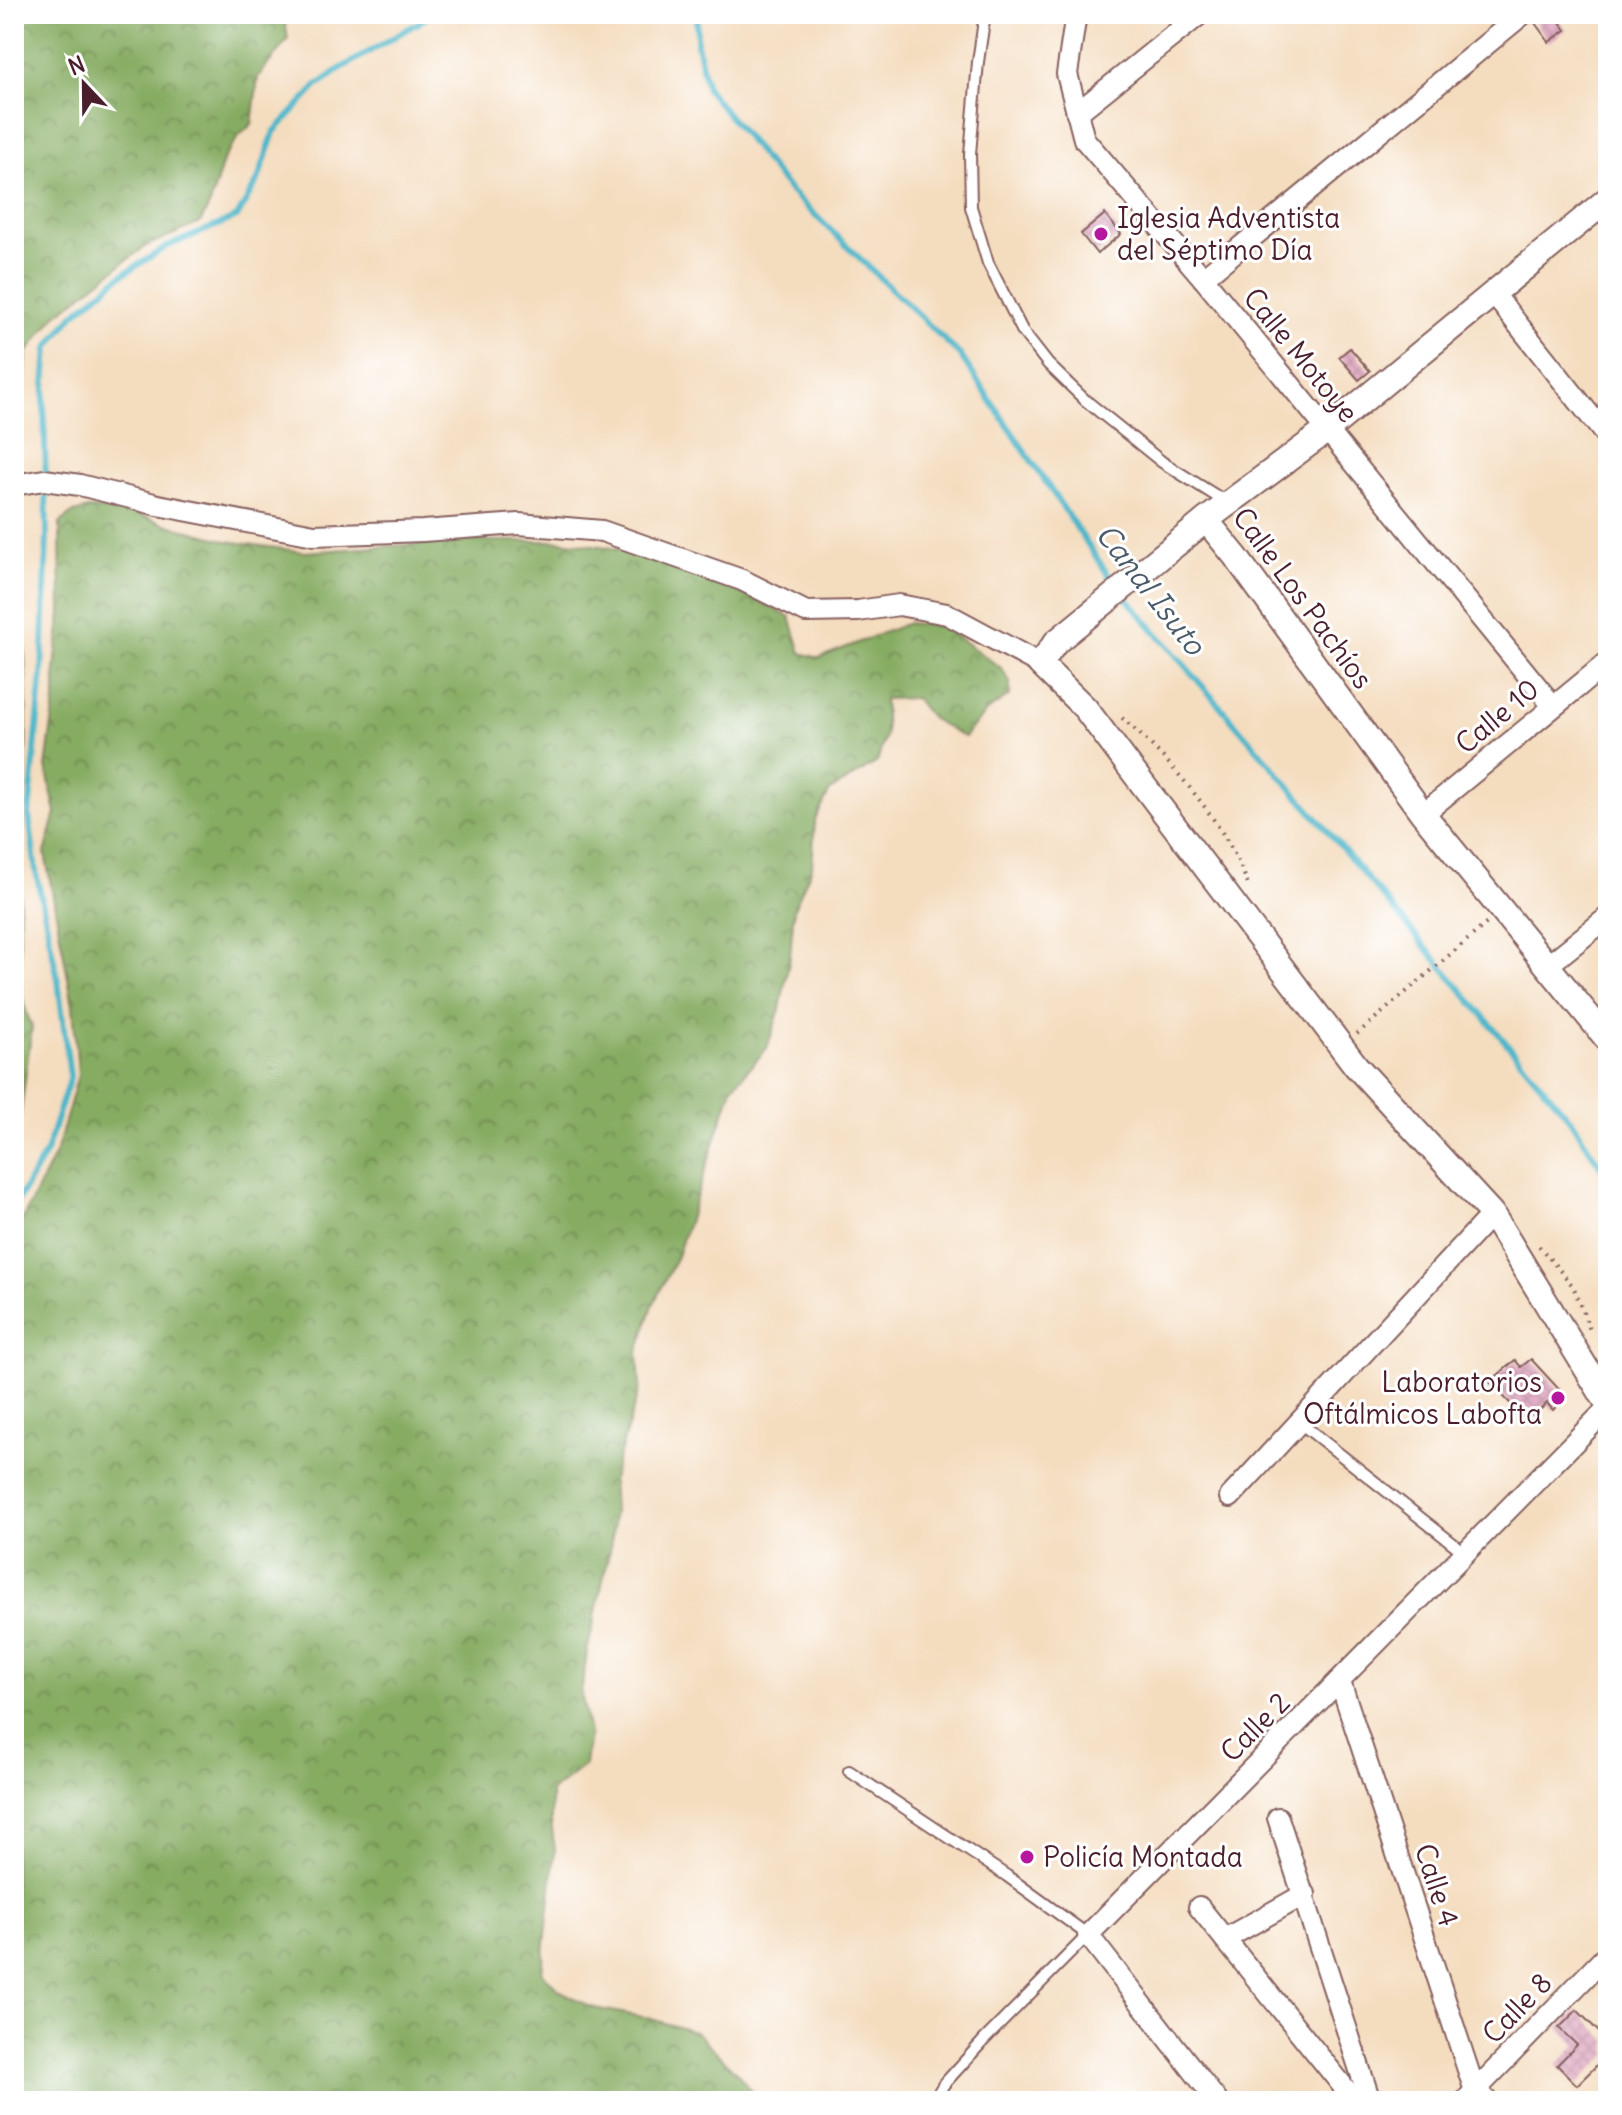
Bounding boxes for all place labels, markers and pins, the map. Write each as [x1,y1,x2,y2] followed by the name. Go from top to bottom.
[1117,200,1340,268] place label: Iglesia Adventista del Séptimo Día
[1092,225,1110,243] marker: Iglesia Adventista del Séptimo Día
[1303,1364,1542,1432] place label: Laboratorios Oftálmicos Labofta
[1549,1389,1567,1407] marker: Laboratorios Oftálmicos Labofta
[1043,1839,1243,1875] place label: Policía Montada
[1018,1848,1036,1866] marker: Policía Montada

